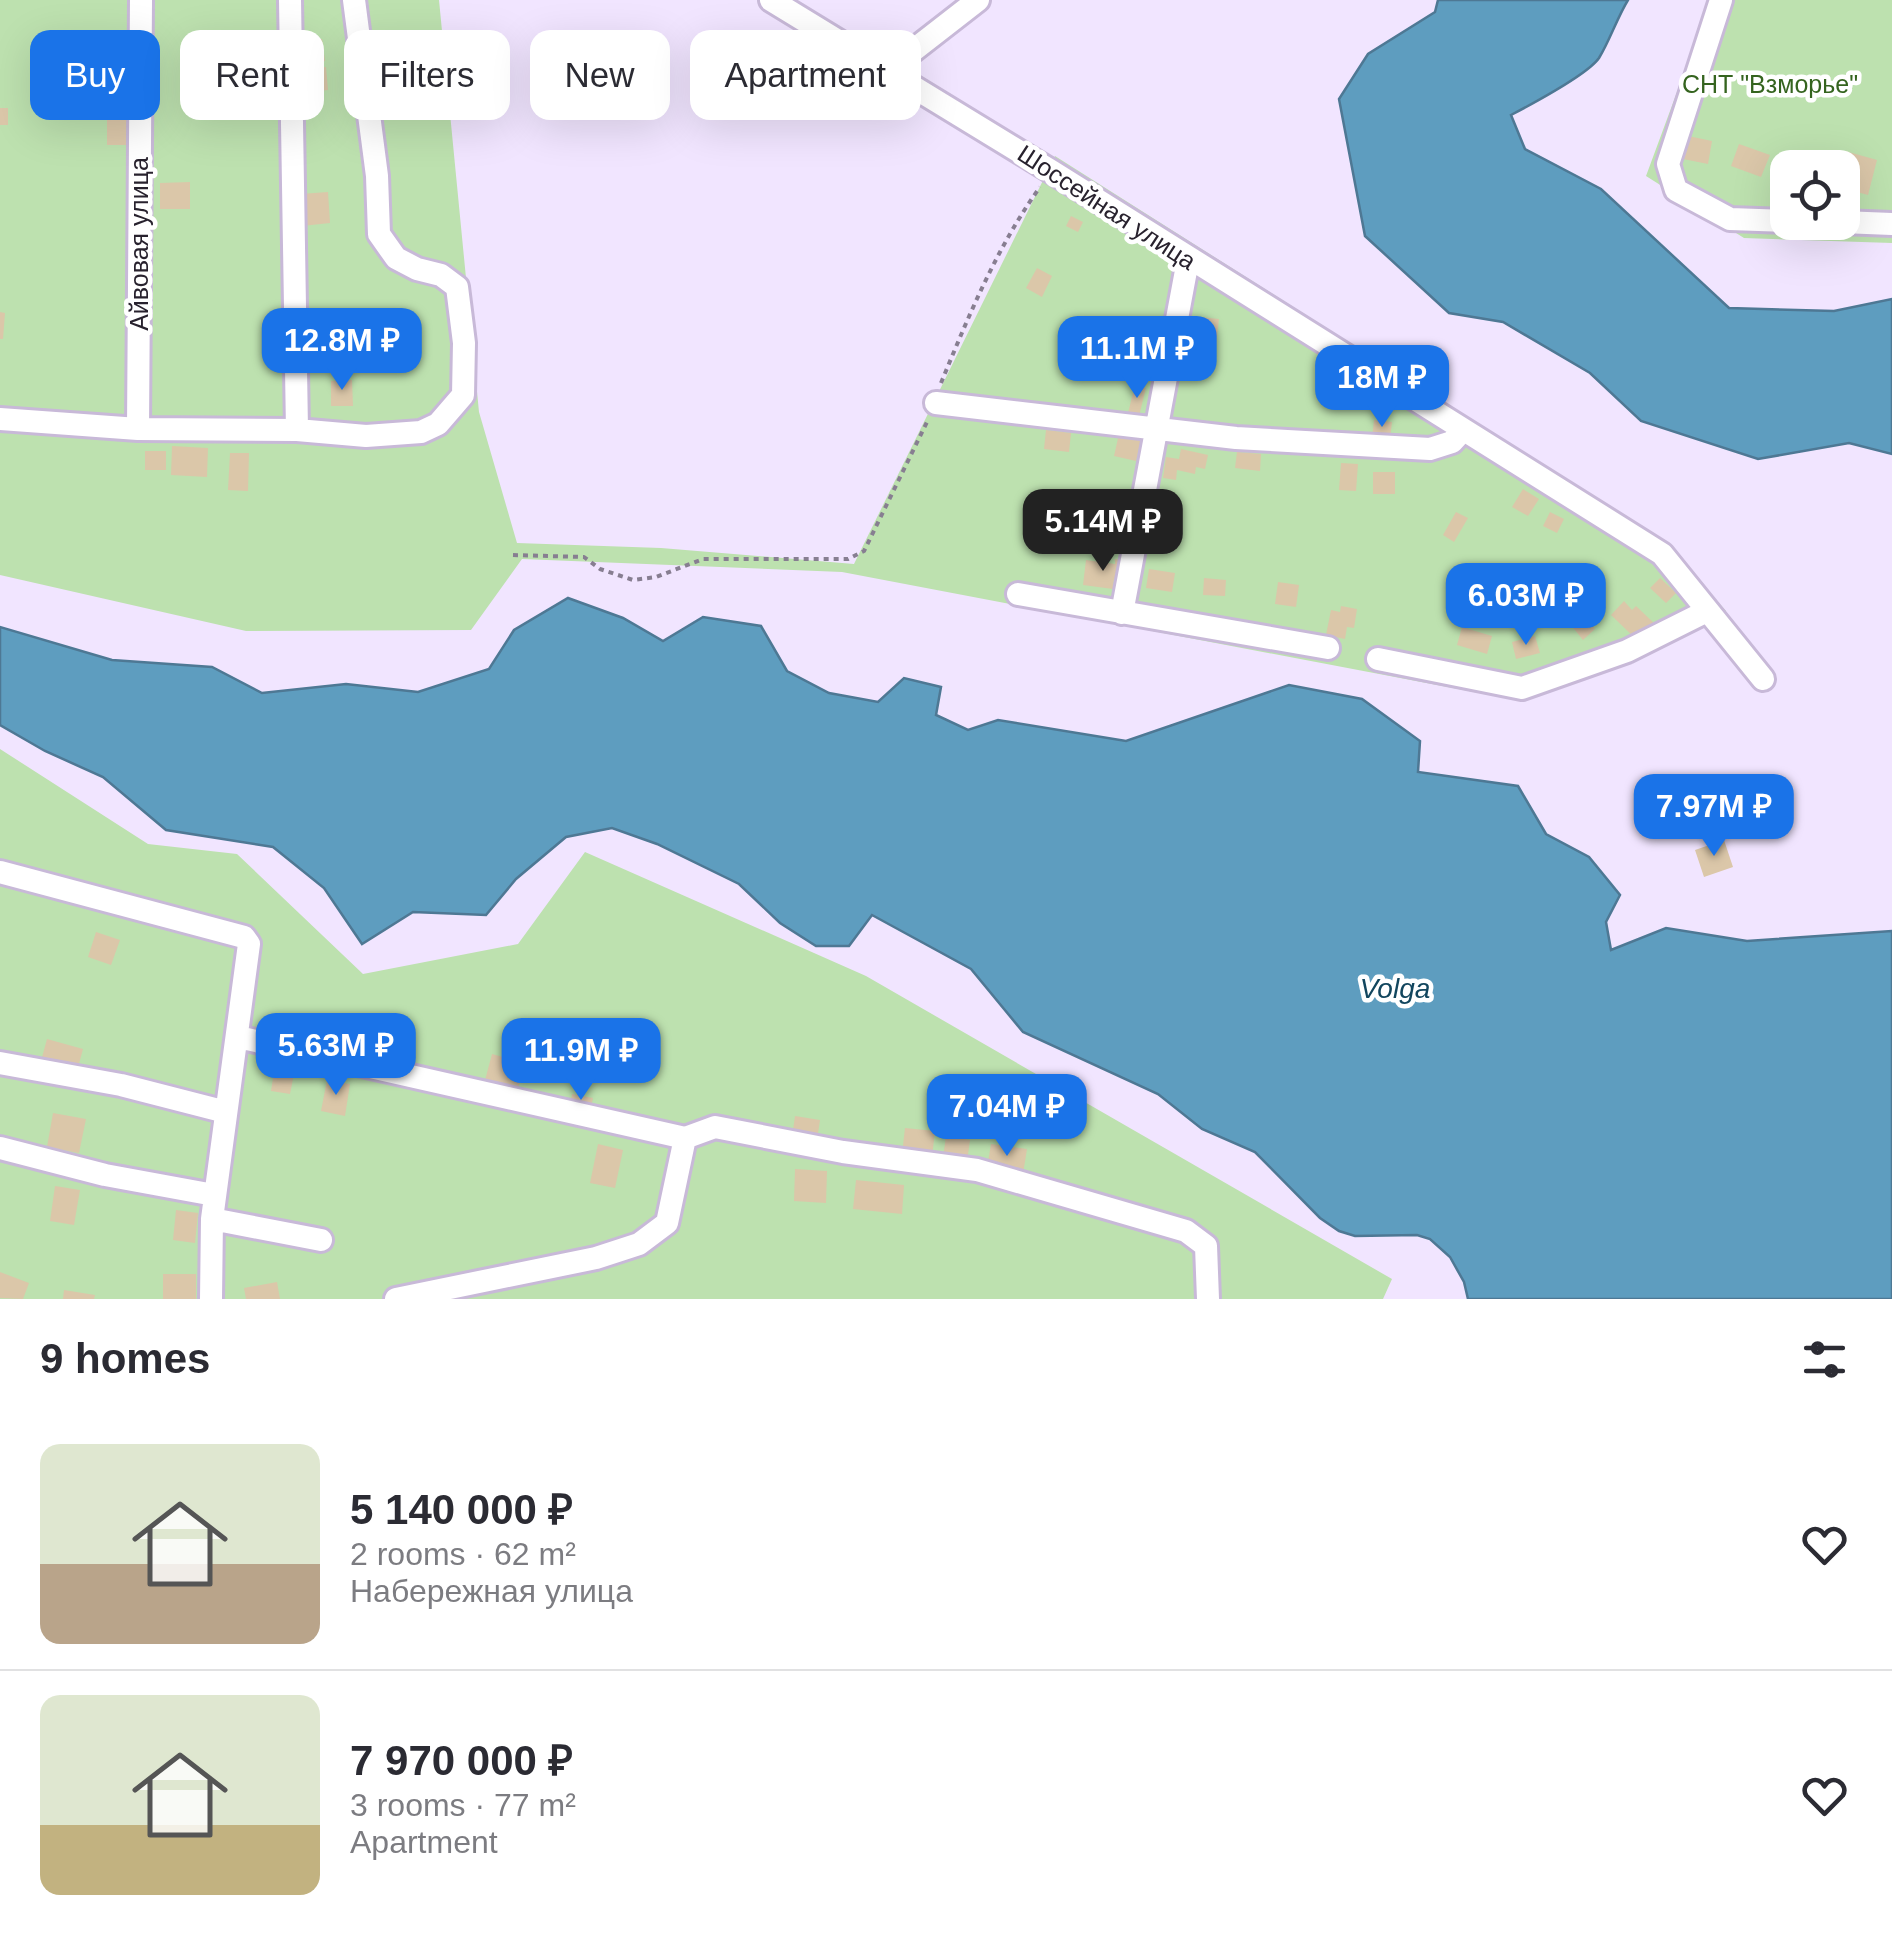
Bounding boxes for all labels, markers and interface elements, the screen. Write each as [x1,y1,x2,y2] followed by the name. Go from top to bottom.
[30,30,160,120] chip: Buy
[180,30,324,120] chip: Rent
[344,30,510,120] chip: Filters
[530,30,670,120] chip: New
[690,30,921,120] chip: Apartment
[1682,70,1858,98] park label: СНТ "Взморье"
[1013,139,1201,275] street label: Шоссейная улица
[1770,150,1860,240] map controls
[1770,150,1860,240] button: locate
[125,157,153,331] street label: Айвовая улица
[250,308,434,393] pin: 12.8M ₽
[1045,316,1229,401] pin: 11.1M ₽
[284,322,400,358] text: 12.8M ₽
[1080,330,1194,366] text: 11.1M ₽
[1312,345,1452,430] pin: 18M ₽
[1337,359,1427,395] text: 18M ₽
[1011,489,1195,574] pin: 5.14M ₽
[1045,503,1161,539] text: 5.14M ₽
[1434,563,1618,648] pin: 6.03M ₽
[1468,577,1584,613] text: 6.03M ₽
[1622,774,1806,859] pin: 7.97M ₽
[1656,788,1772,824] text: 7.97M ₽
[1360,973,1430,1004] water label: Volga
[244,1013,428,1098] pin: 5.63M ₽
[489,1018,673,1103] pin: 11.9M ₽
[278,1027,394,1063] text: 5.63M ₽
[524,1032,638,1068] text: 11.9M ₽
[915,1074,1099,1159] pin: 7.04M ₽
[949,1088,1065,1124] text: 7.04M ₽
[1797,1332,1852,1387] icon: filters
[40,1335,210,1382] text: 9 homes
[120,1484,240,1604] icon: home
[350,1486,573,1533] text: 5 140 000 ₽
[1797,1517,1852,1572] icon: heart
[350,1536,576,1572] text: 2 rooms · 62 m²
[350,1573,633,1609] text: Набережная улица
[120,1735,240,1855] icon: home
[350,1737,573,1784] text: 7 970 000 ₽
[1797,1768,1852,1823] icon: heart
[350,1787,576,1823] text: 3 rooms · 77 m²
[350,1824,498,1860] text: Apartment

